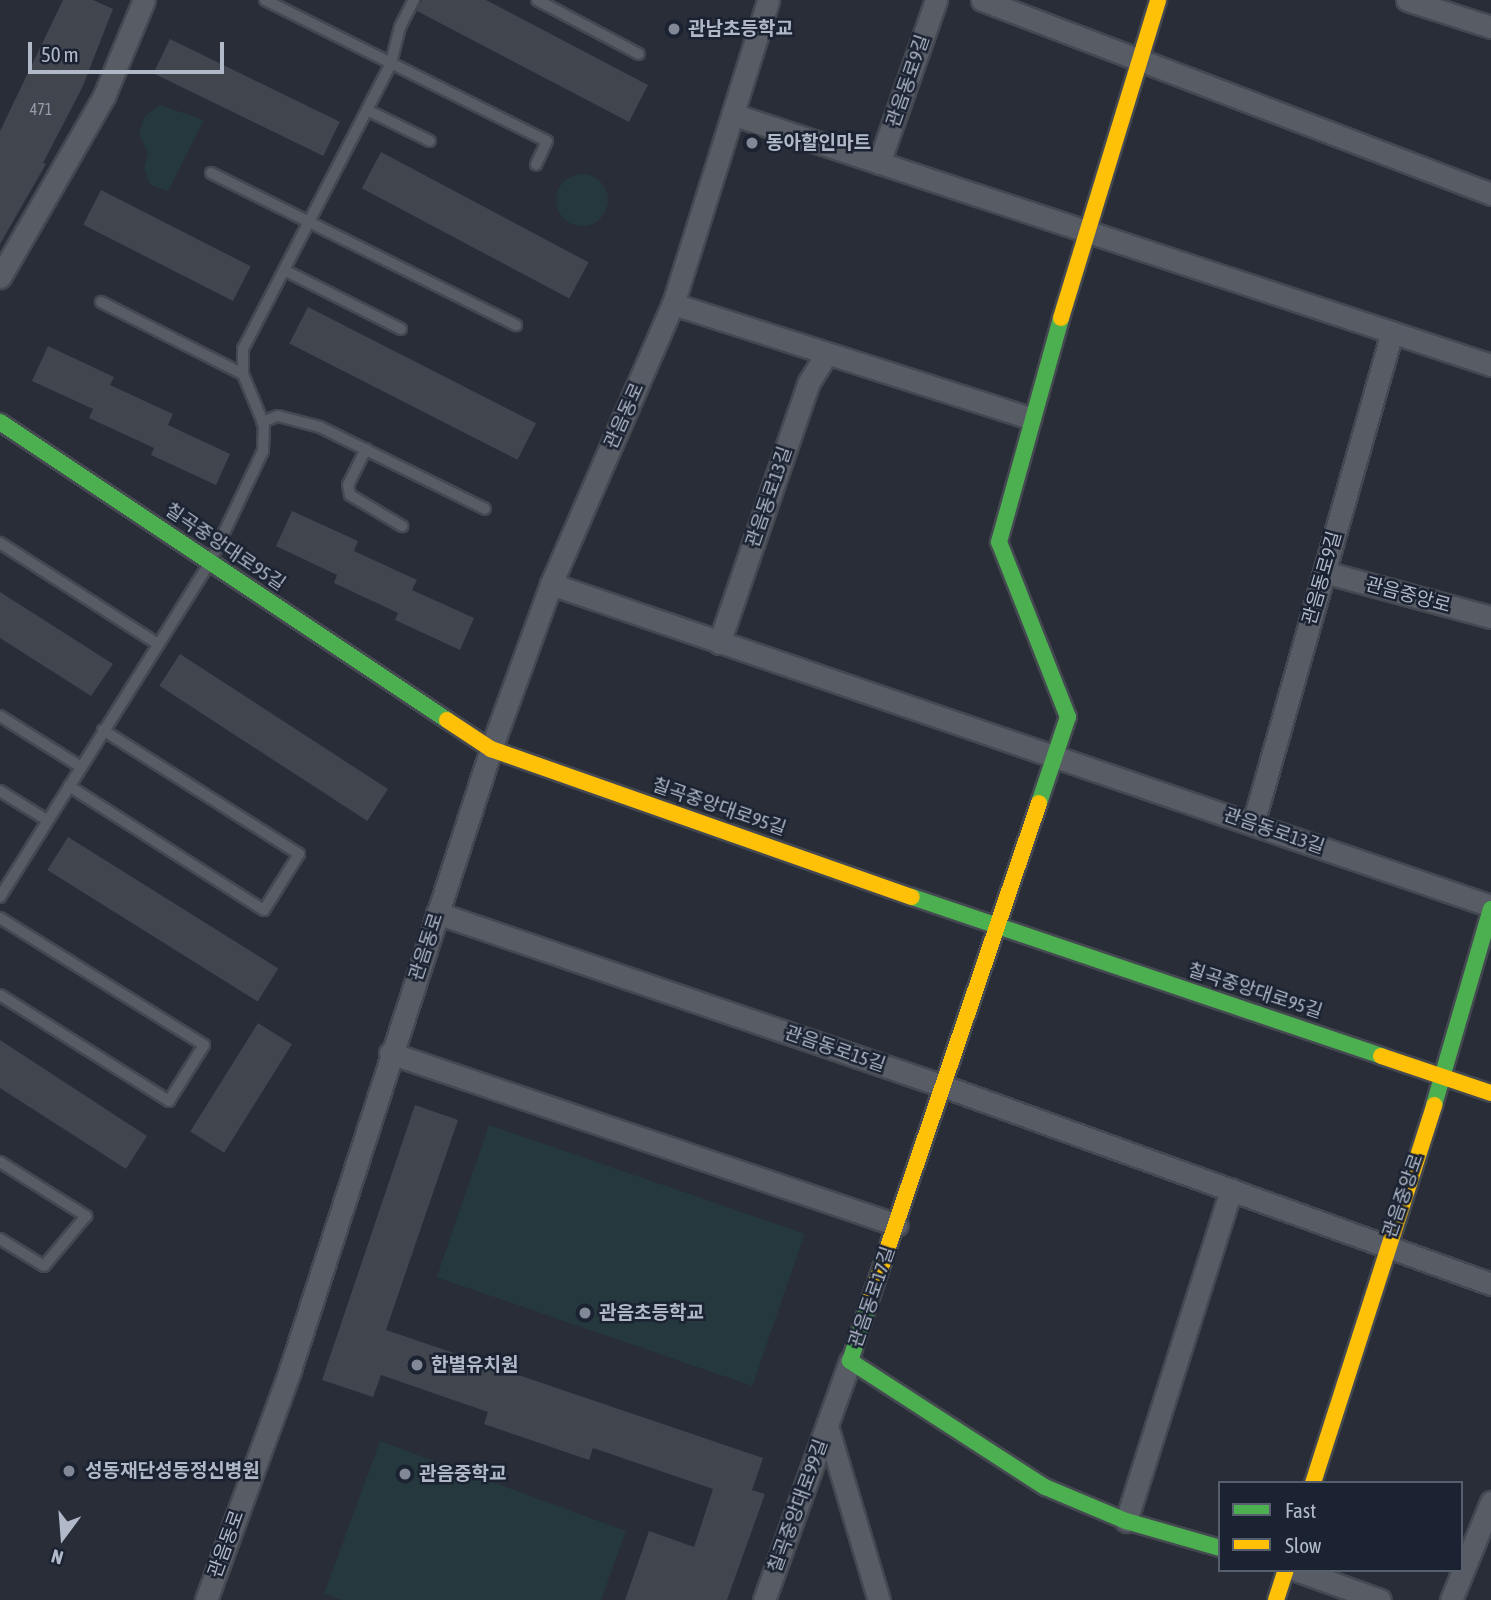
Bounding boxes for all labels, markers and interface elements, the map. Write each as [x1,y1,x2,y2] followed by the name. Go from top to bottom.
[688,18,793,40] place label: 관남초등학교
[666,21,682,37] marker: 관남초등학교
[32,28,228,72] scale bar
[882,32,934,130] street label: 관음동로9길
[41,42,79,66] text: 50 m
[30,99,52,119] house number: 471
[766,132,871,154] place label: 동아할인마트
[744,135,760,151] marker: 동아할인마트
[599,379,649,453] street label: 관음동로
[741,444,797,550] street label: 관음동로13길
[161,498,289,596] street label: 칠곡중앙대로95길
[1298,529,1346,627] street label: 관음동로9길
[1363,573,1453,617] street label: 관음중앙로
[649,773,789,841] street label: 칠곡중앙대로95길
[1221,803,1327,859] street label: 관음동로13길
[404,910,448,984] street label: 관음동로
[1185,958,1325,1024] street label: 칠곡중앙대로95길
[782,1021,888,1077] street label: 관음동로15길
[1378,1151,1428,1241] street label: 관음중앙로
[844,1244,900,1350] street label: 관음동로17길
[599,1302,704,1324] place label: 관음초등학교
[577,1305,593,1321] marker: 관음초등학교
[431,1354,518,1376] place label: 한별유치원
[409,1357,425,1373] marker: 한별유치원
[763,1436,833,1576] street label: 칠곡중앙대로99길
[85,1460,260,1482] place label: 성동재단성동정신병원
[59,1461,79,1481] marker: 성동재단성동정신병원
[419,1463,506,1485] place label: 관음중학교
[397,1466,413,1482] marker: 관음중학교
[1218,1481,1463,1572] legend
[1285,1498,1316,1522] text: Fast
[28,1502,98,1572] north arrow
[203,1507,249,1581] street label: 관음동로
[1285,1533,1321,1557] text: Slow
[49,1545,66,1569] text: N

